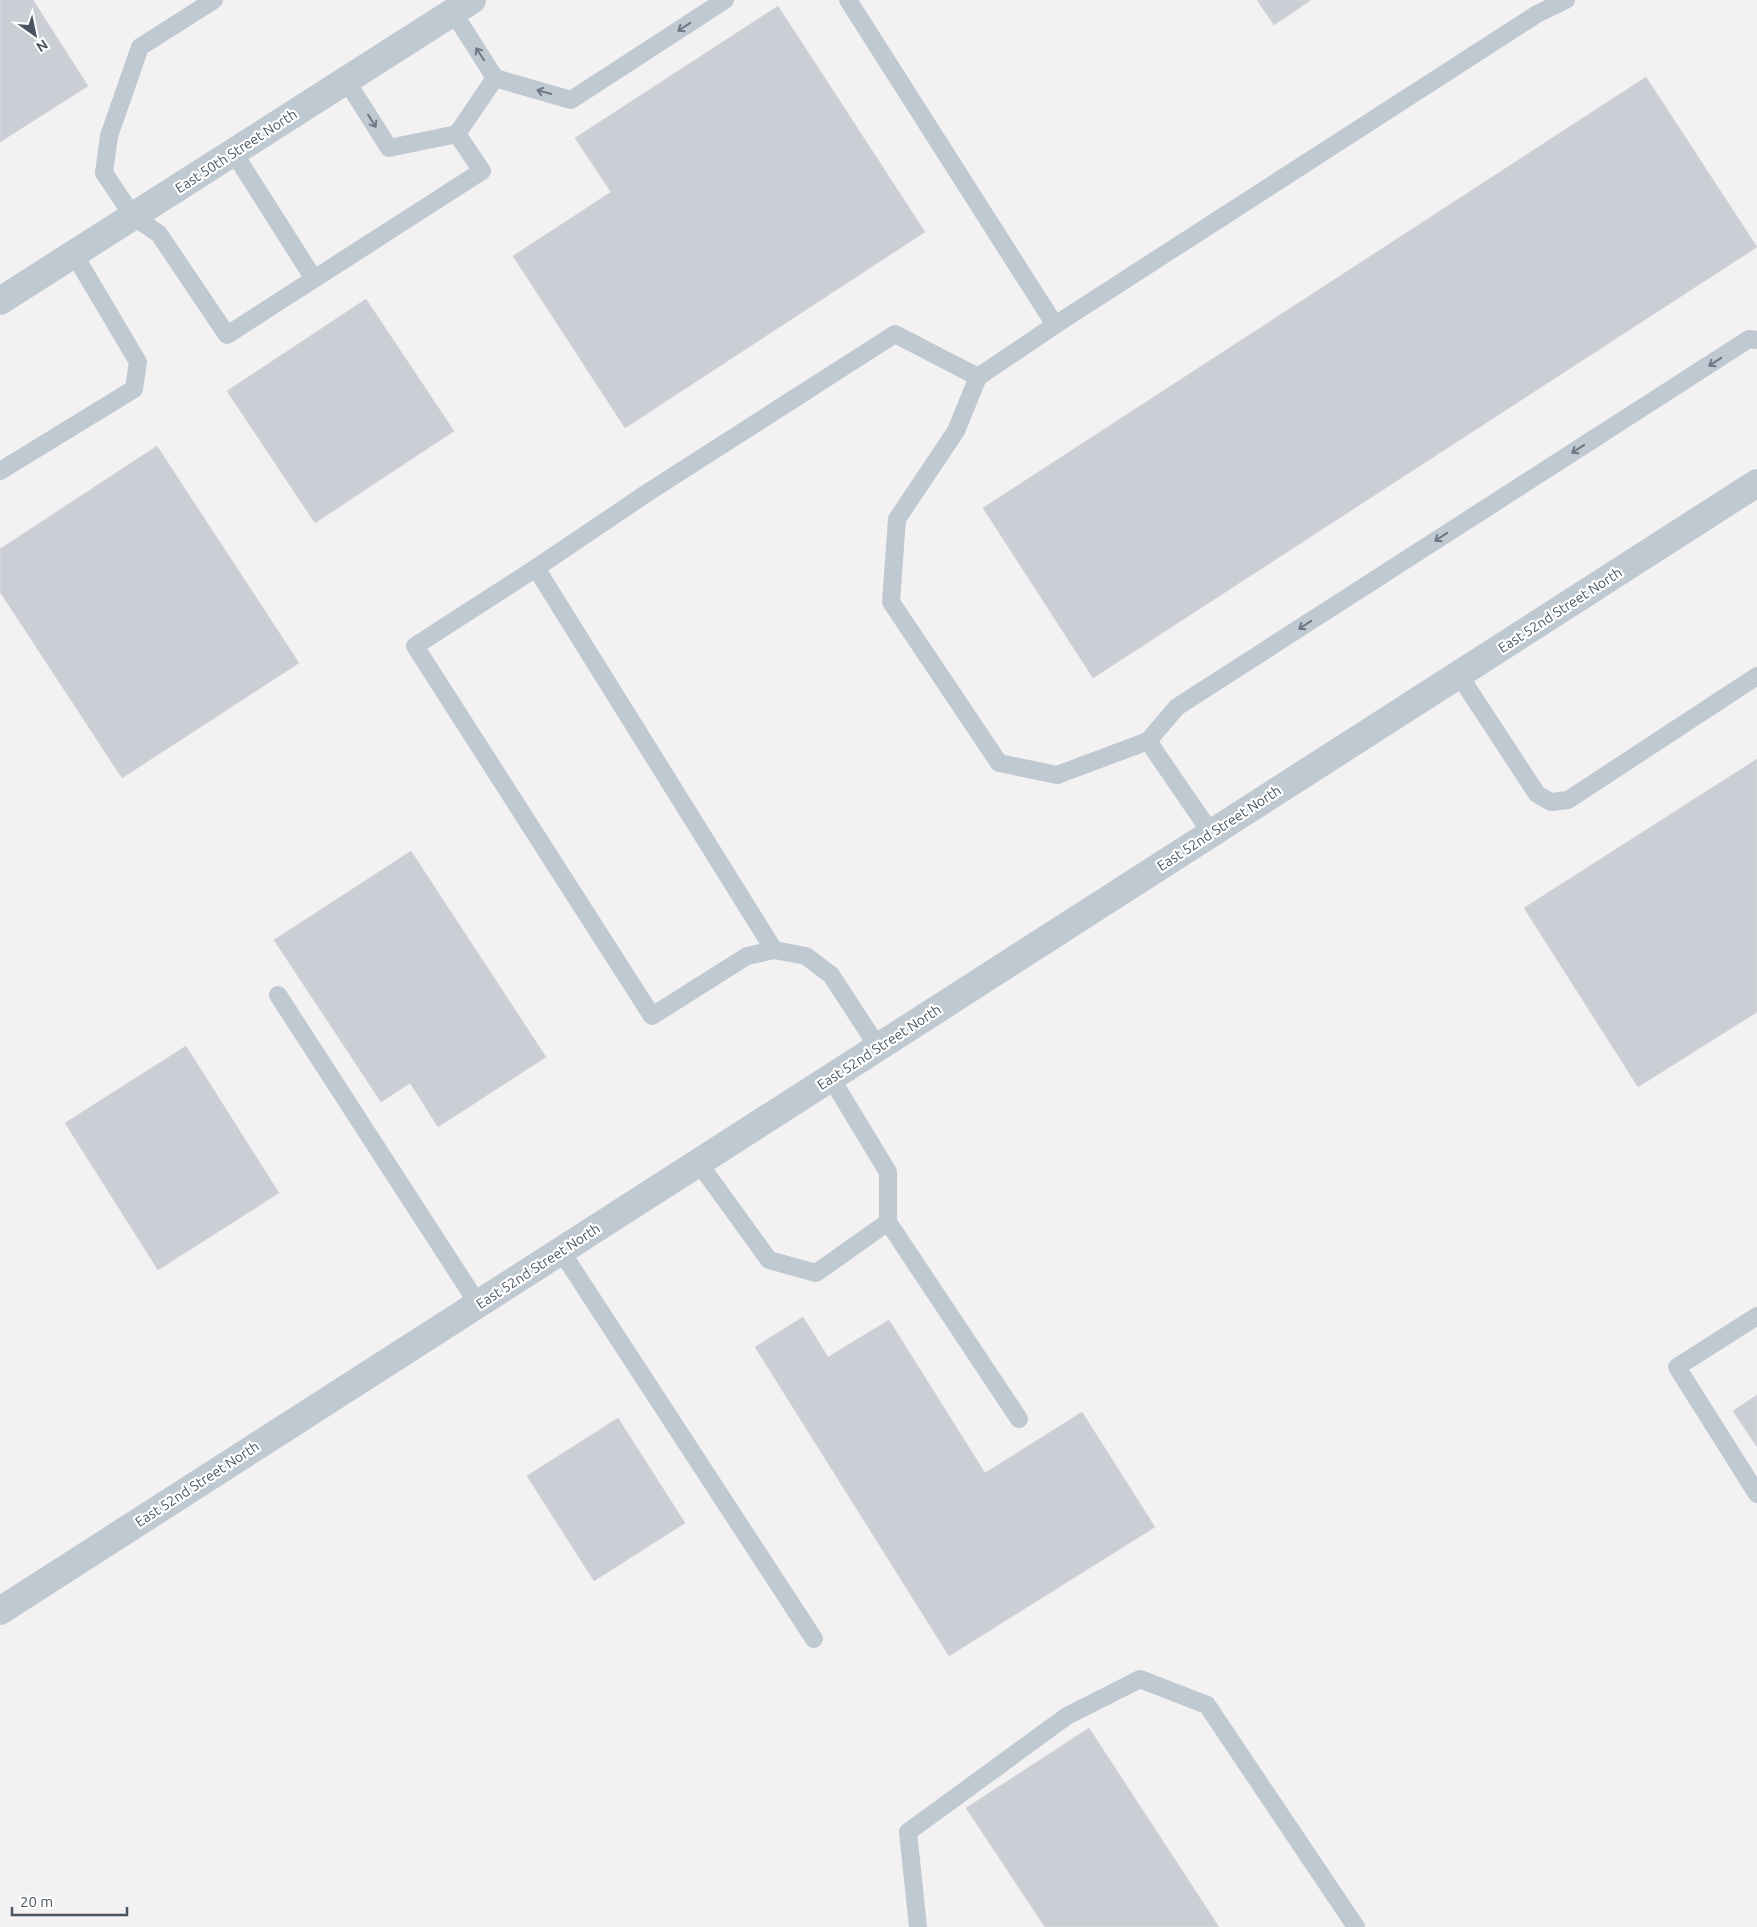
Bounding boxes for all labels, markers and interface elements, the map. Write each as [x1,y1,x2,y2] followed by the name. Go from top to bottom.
[10,10,60,60] north arrow
[677,22,691,32] one-way arrow
[33,36,51,55] text: N
[475,47,485,61] one-way arrow
[536,86,552,96] one-way arrow
[172,106,300,196] street label: East 50th Street North
[368,114,378,128] one-way arrow
[1708,357,1722,367] one-way arrow
[1571,444,1585,455] one-way arrow
[1435,533,1449,543] one-way arrow
[1495,564,1625,656] street label: East 52nd Street North
[1298,620,1312,630] one-way arrow
[1154,782,1284,874] street label: East 52nd Street North
[814,1001,944,1093] street label: East 52nd Street North
[473,1220,603,1312] street label: East 52nd Street North
[132,1438,262,1530] street label: East 52nd Street North
[12,1884,128,1916] scale bar
[20,1893,53,1910] text: 20 m

